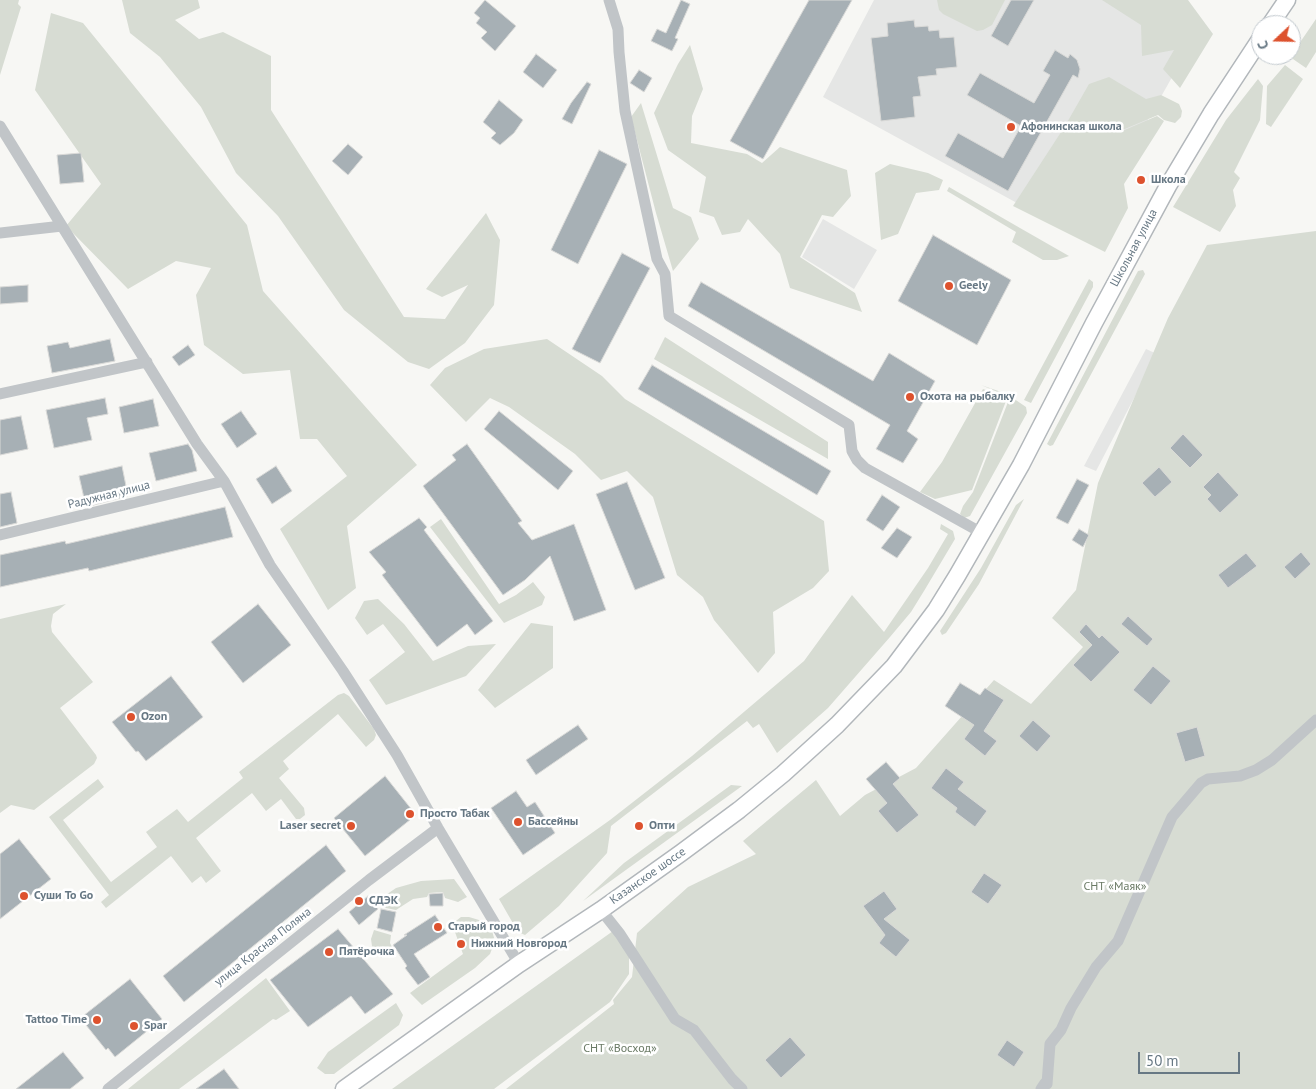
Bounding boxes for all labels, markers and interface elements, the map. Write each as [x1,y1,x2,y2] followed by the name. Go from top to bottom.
[1251,15,1301,65] north arrow
[1253,38,1273,52] text: С
[1021,120,1122,134] place label: Афонинская школа
[1005,121,1017,133] marker: Афонинская школа
[1151,173,1186,187] place label: Школа
[1135,174,1147,186] marker: Школа
[1107,207,1161,289] street label: Школьная улица
[959,279,988,293] place label: Geely
[943,280,955,292] marker: Geely
[920,390,1015,404] place label: Охота на рыбалку
[904,391,916,403] marker: Охота на рыбалку
[66,478,152,512] street label: Радужная улица
[141,710,167,724] place label: Ozon
[125,711,137,723] marker: Ozon
[420,807,490,821] place label: Просто Табак
[404,808,416,820] marker: Просто Табак
[528,815,578,829] place label: Бассейны
[512,816,524,828] marker: Бассейны
[280,819,341,833] place label: Laser secret
[649,819,675,833] place label: Опти
[345,820,357,832] marker: Laser secret
[633,820,645,832] marker: Опти
[607,844,689,908] street label: Казанское шоссе
[1083,880,1147,894] park label: СНТ «Маяк»
[34,889,93,903] place label: Суши To Go
[18,890,30,902] marker: Суши To Go
[369,894,398,908] place label: СДЭК
[353,895,365,907] marker: СДЭК
[212,905,314,989] street label: улица Красная Поляна
[448,920,520,934] place label: Старый город
[432,921,444,933] marker: Старый город
[471,937,567,951] place label: Нижний Новгород
[455,938,467,950] marker: Нижний Новгород
[339,945,395,959] place label: Пятёрочка
[323,946,335,958] marker: Пятёрочка
[26,1013,87,1027] place label: Tattoo Time
[91,1014,103,1026] marker: Tattoo Time
[144,1019,167,1033] place label: Spar
[128,1020,140,1032] marker: Spar
[583,1042,657,1056] park label: СНТ «Восход»
[1141,1042,1244,1074] scale bar
[1146,1051,1179,1070] text: 50 m

